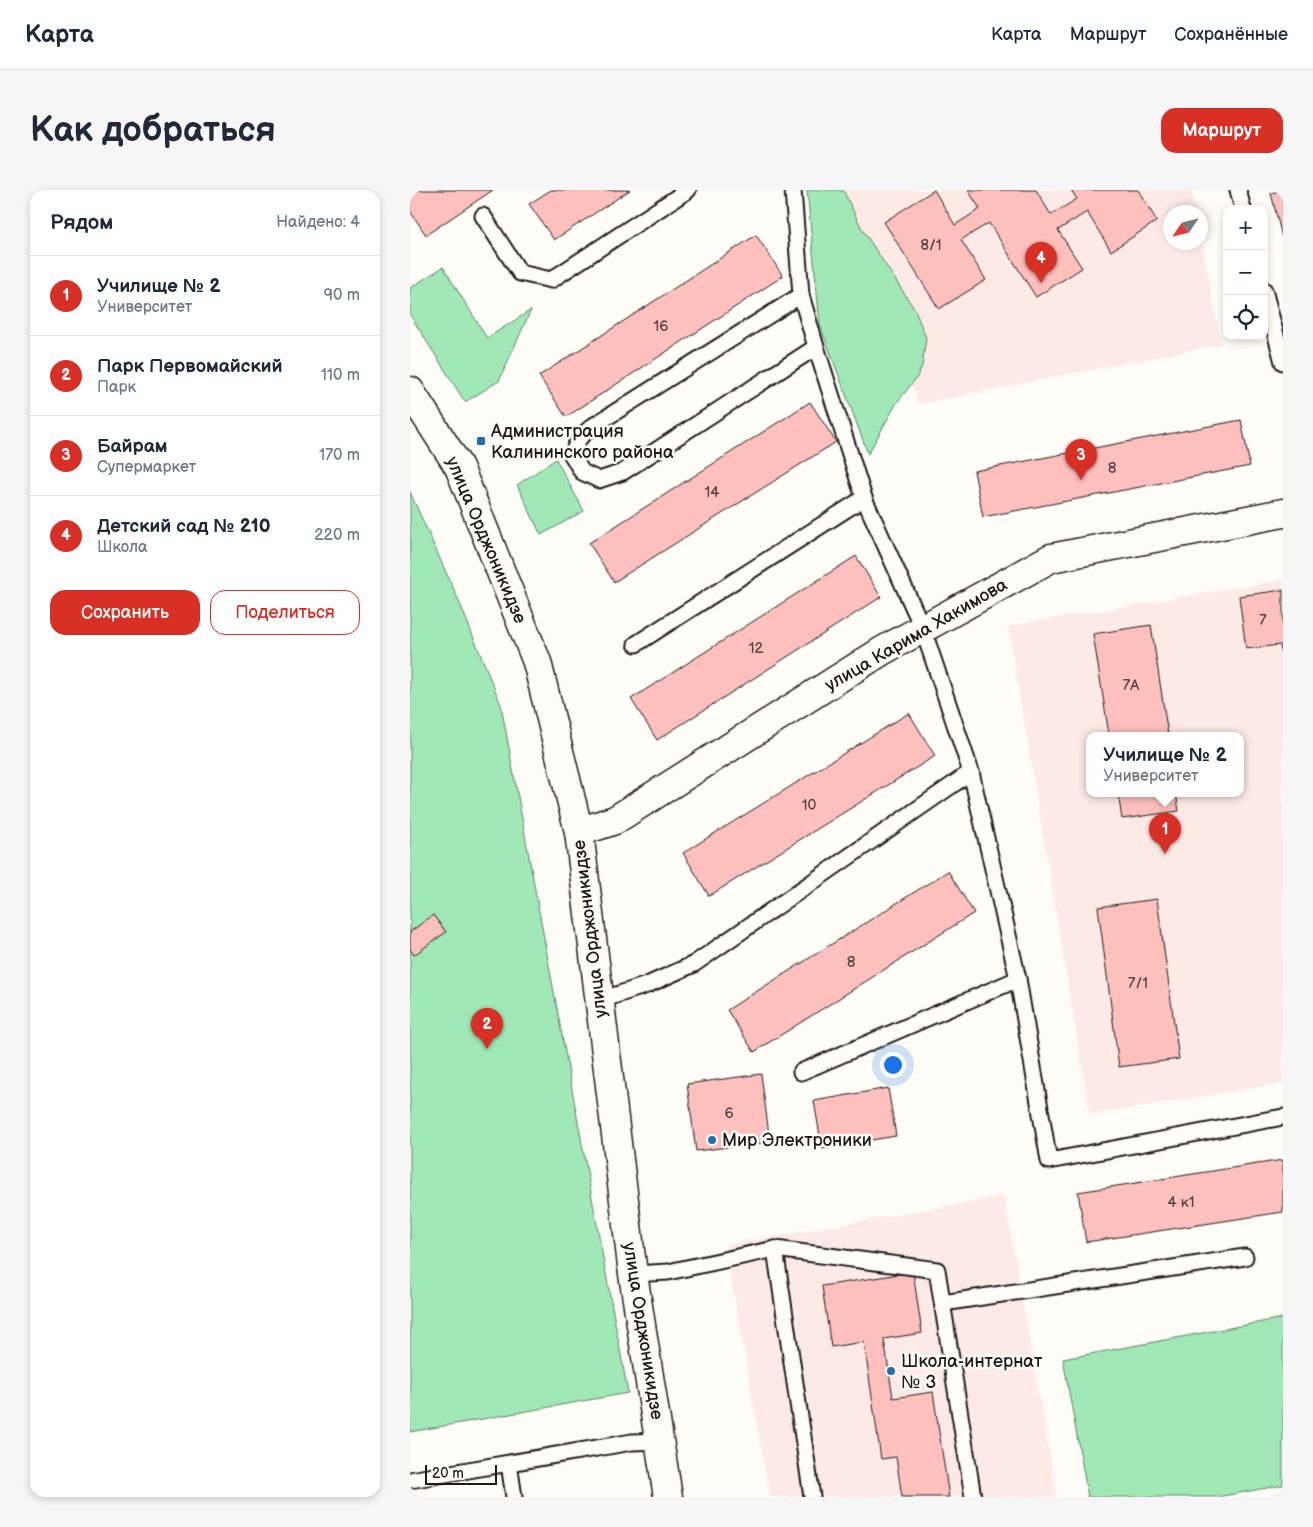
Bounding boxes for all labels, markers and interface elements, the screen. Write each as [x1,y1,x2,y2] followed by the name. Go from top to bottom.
[25,20,94,49] text: Карта
[991,24,1042,45] text: Карта
[1070,24,1146,45] text: Маршрут
[1174,24,1288,45] text: Сохранённые
[1161,108,1283,153] button: Маршрут
[30,109,276,152] text: Как добраться
[1163,205,1208,250] north arrow
[1223,205,1268,340] map controls
[1223,205,1268,250] button: +
[50,210,113,235] text: Рядом
[276,213,360,232] text: Найдено: 4
[920,236,942,255] house number: 8/1
[1025,242,1057,283] pin: 4
[1223,250,1268,295] button: −
[97,275,221,298] text: Училище № 2
[63,286,69,305] text: 1
[324,286,360,305] text: 90 m
[1223,295,1268,340] button: locate
[97,298,192,317] text: Университет
[654,317,668,336] house number: 16
[97,355,282,378] text: Парк Первомайский
[61,366,71,385] text: 2
[321,366,360,385] text: 110 m
[97,378,136,397] text: Парк
[490,421,674,463] place label: Администрация Калининского района
[97,435,167,458] text: Байрам
[475,435,487,447] marker: Администрация Калининского района
[1065,439,1097,480] pin: 3
[61,446,71,465] text: 3
[319,446,360,465] text: 170 m
[441,453,531,627] street label: улица Орджоникидзе
[97,458,196,477] text: Супермаркет
[1108,459,1117,478] house number: 8
[705,483,719,502] house number: 14
[97,515,271,538] text: Детский сад № 210
[61,526,71,545] text: 4
[314,526,360,545] text: 220 m
[97,538,147,557] text: Школа
[821,574,1011,696] street label: улица Карима Хакимова
[50,590,200,635] button: Сохранить
[210,590,360,635] button: Поделиться
[1259,611,1267,630] house number: 7
[749,639,763,658] house number: 12
[1123,676,1140,695] house number: 7А
[1086,732,1244,797] popup
[1103,744,1227,767] text: Училище № 2
[1103,767,1198,786] text: Университет
[802,796,816,815] house number: 10
[1149,813,1181,854] pin: 1
[569,839,611,1019] street label: улица Орджоникидзе
[847,953,856,972] house number: 8
[1128,974,1148,993] house number: 7/1
[471,1008,503,1049] pin: 2
[880,1052,906,1078] your location
[724,1104,734,1123] house number: 6
[722,1130,872,1151] place label: Мир Электроники
[706,1134,718,1146] marker: Мир Электроники
[1168,1193,1195,1212] house number: 4 к1
[619,1241,667,1421] street label: улица Орджоникидзе
[901,1351,1043,1393] place label: Школа-интернат № 3
[885,1365,897,1377] marker: Школа-интернат № 3
[425,1462,498,1485] scale bar
[432,1465,464,1482] text: 20 m

